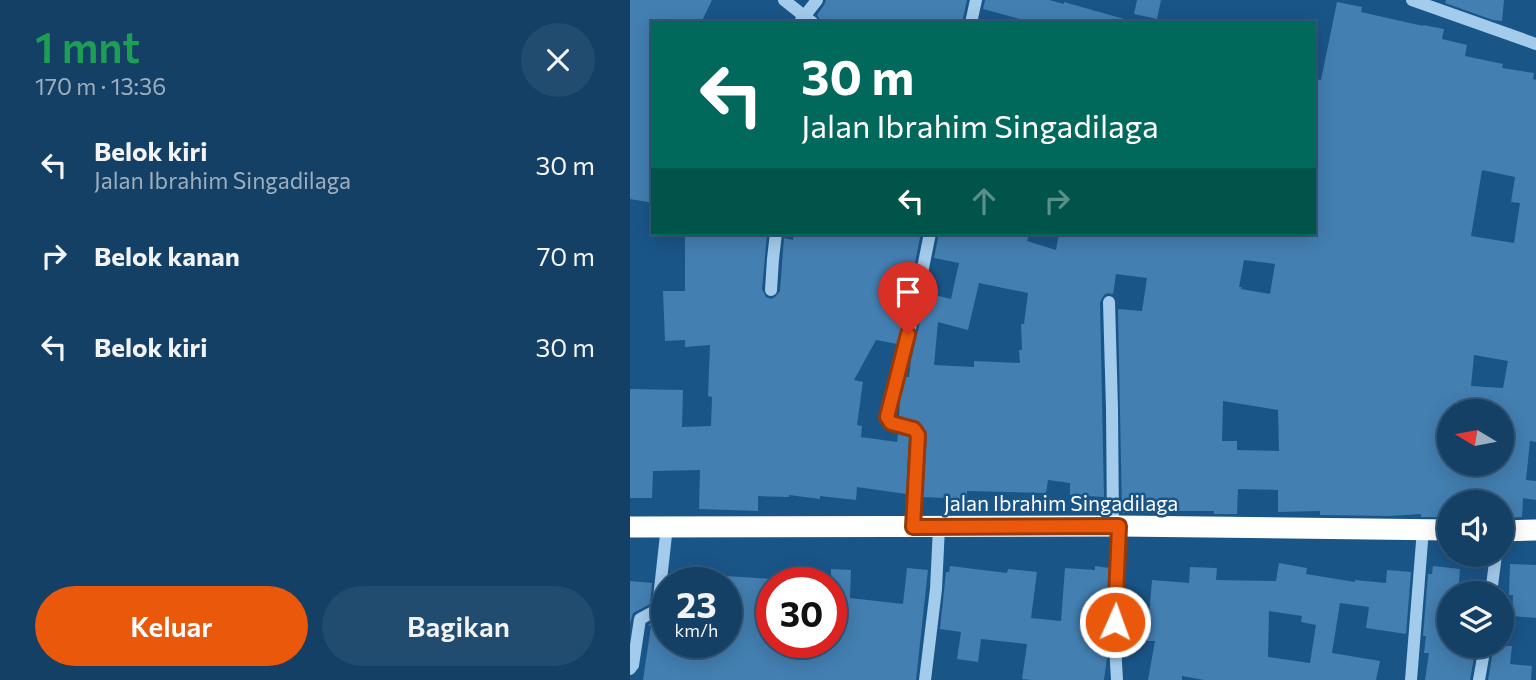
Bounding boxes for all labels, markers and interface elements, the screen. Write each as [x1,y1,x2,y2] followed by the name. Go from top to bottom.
[35,20,140,72] text: 1 mnt
[521,23,595,97] button: close
[801,45,914,105] text: 30 m
[686,49,777,140] icon: left
[35,72,166,100] text: 170 m · 13:36
[801,105,1159,145] text: Jalan Ibrahim Singadilaga
[94,135,208,166] text: Belok kiri
[35,146,73,184] icon: left
[536,149,595,180] text: 30 m
[94,166,351,194] text: Jalan Ibrahim Singadilaga
[892,182,930,220] icon: left
[965,182,1003,220] icon: ahead
[1038,182,1076,220] icon: right
[35,237,73,275] icon: right
[94,240,240,271] text: Belok kanan
[537,240,595,271] text: 70 m
[878,262,938,334] pin
[889,273,927,311] icon: arrive
[35,328,73,366] icon: left
[94,331,208,362] text: Belok kiri
[536,331,595,362] text: 30 m
[1437,399,1514,476] north arrow
[1437,399,1514,658] map controls
[944,490,1178,515] street label: Jalan Ibrahim Singadilaga
[1437,490,1514,567] button: sound
[756,567,847,658] speed limit sign: 30
[1437,581,1514,658] button: layers
[676,582,717,625] text: 23
[1078,585,1152,659] position arrow
[35,586,308,666] button: Keluar
[322,586,595,666] button: Bagikan
[675,619,718,641] text: km/h

